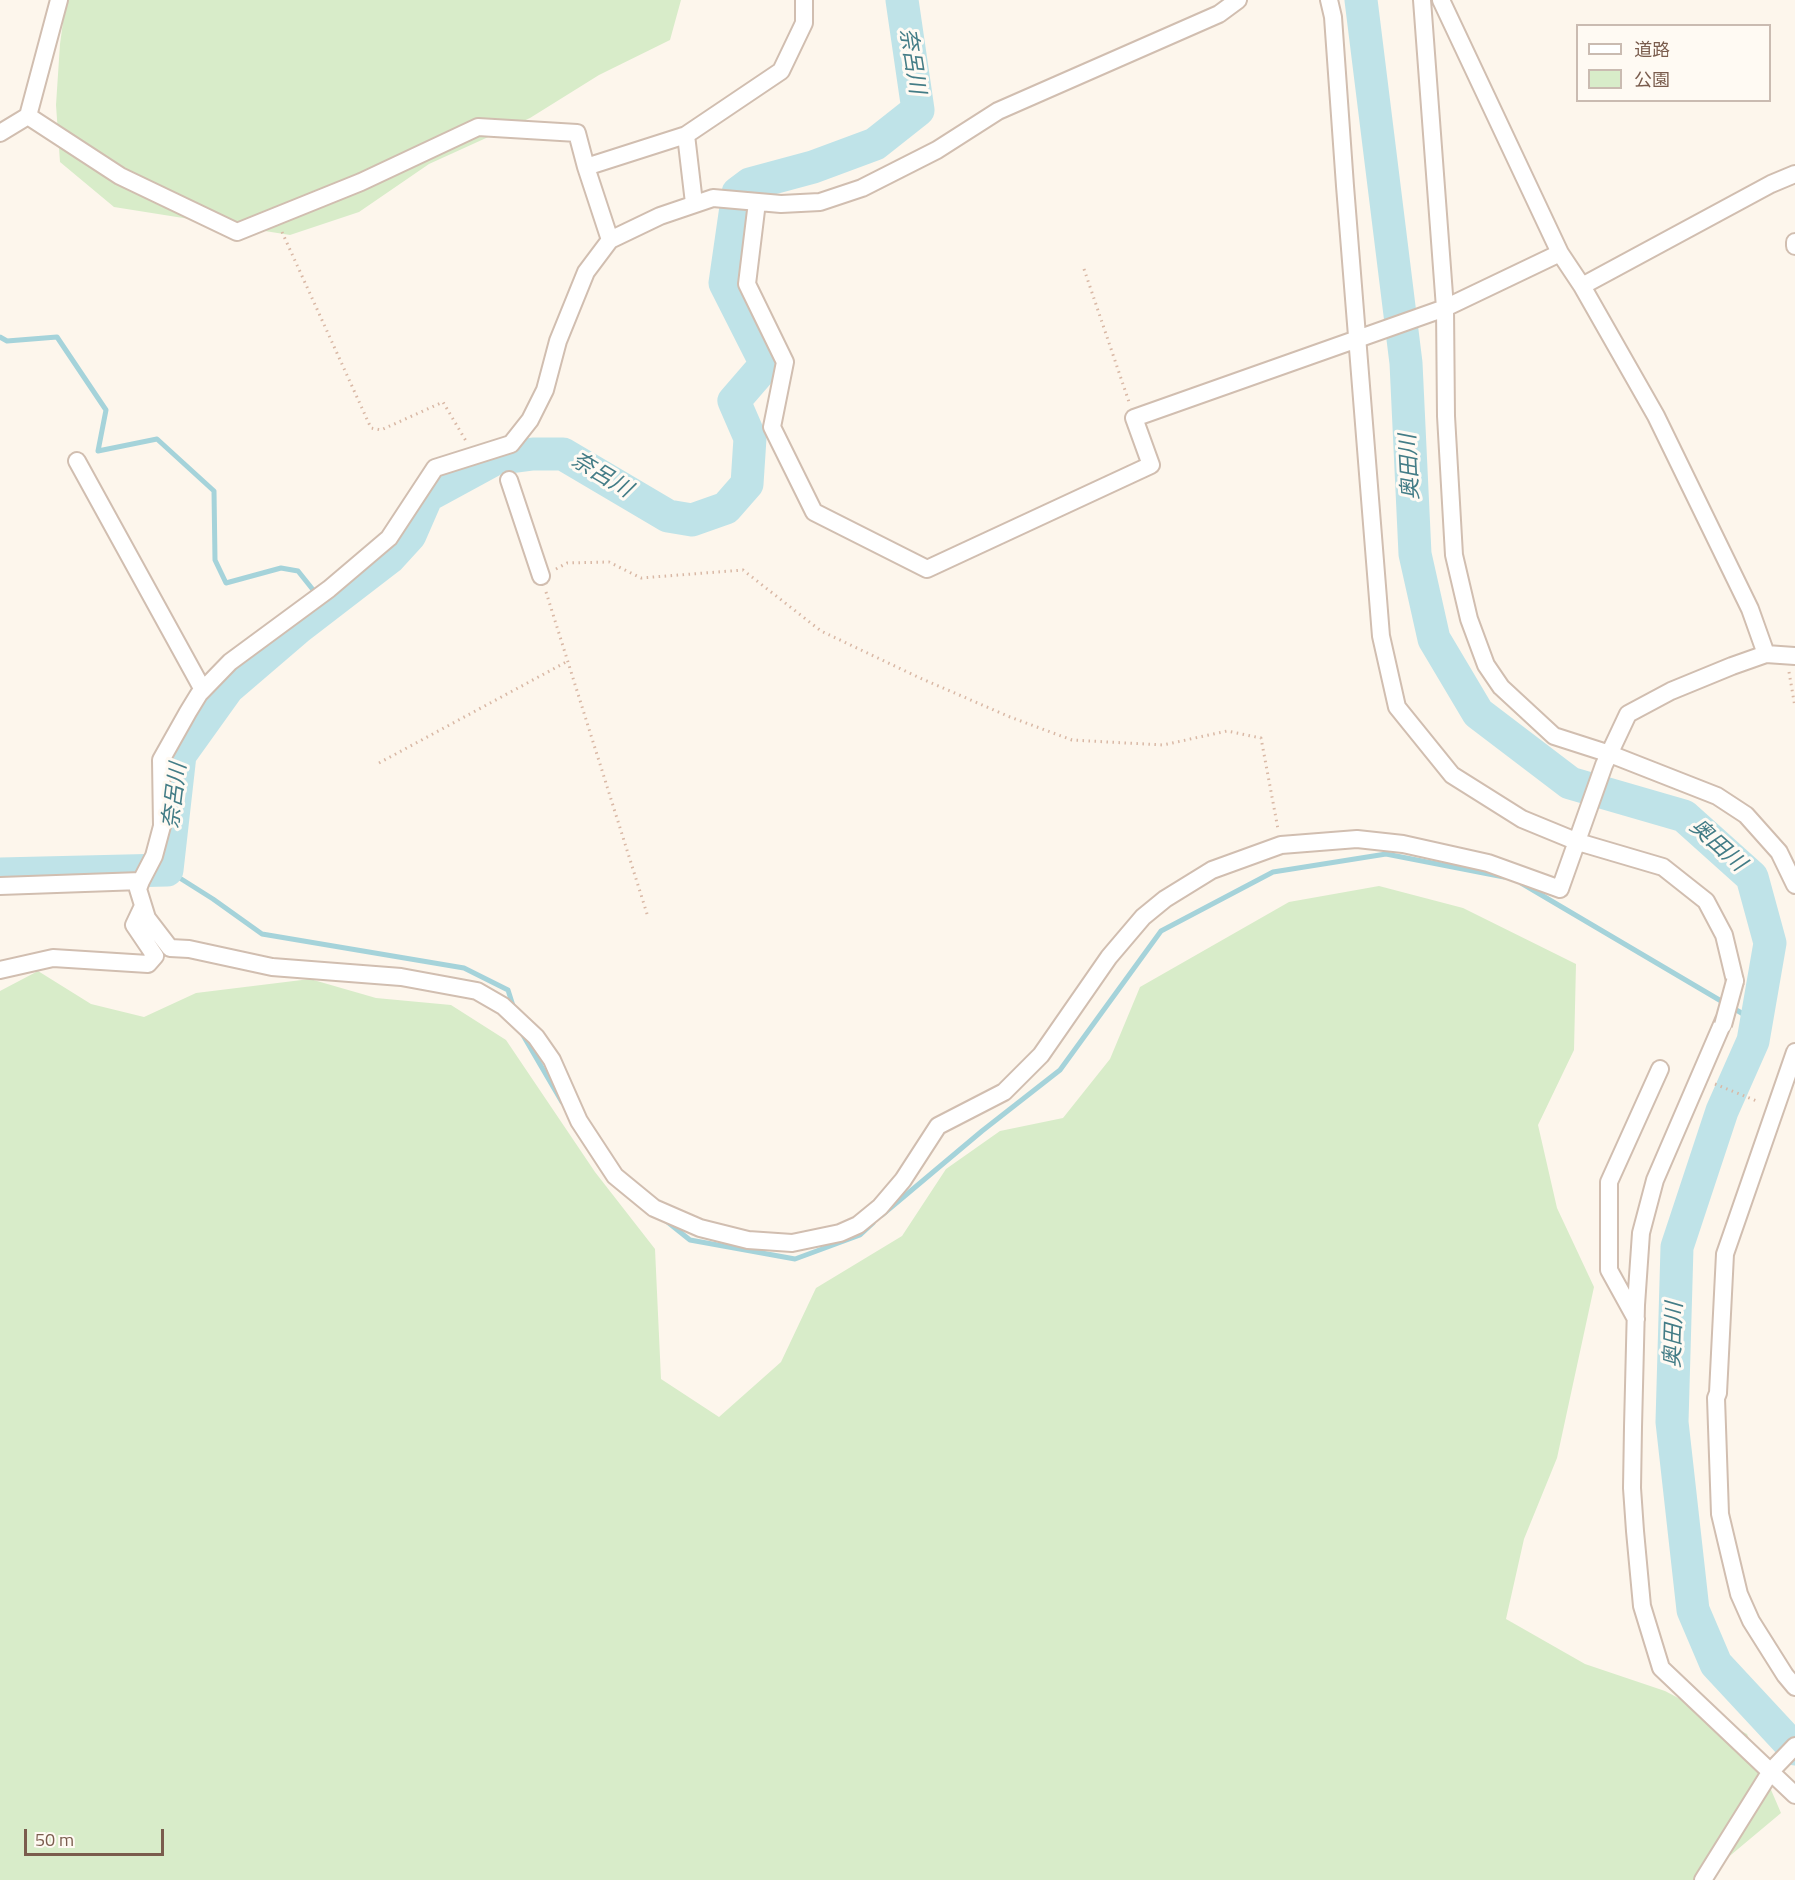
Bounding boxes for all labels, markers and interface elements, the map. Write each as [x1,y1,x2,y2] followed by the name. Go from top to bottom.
[1576,24,1771,102] legend
[893,26,929,96] water label: 奈呂川
[1634,36,1670,63] text: 道路
[1634,66,1670,93] text: 公園
[1396,433,1426,501] water label: 奥田川
[566,448,636,504] water label: 奈呂川
[159,762,193,830] water label: 奈呂川
[1684,814,1750,878] water label: 奥田川
[1661,1302,1689,1368] water label: 奥田川
[27,1817,166,1855] scale bar
[35,1826,74,1853] text: 50 m

